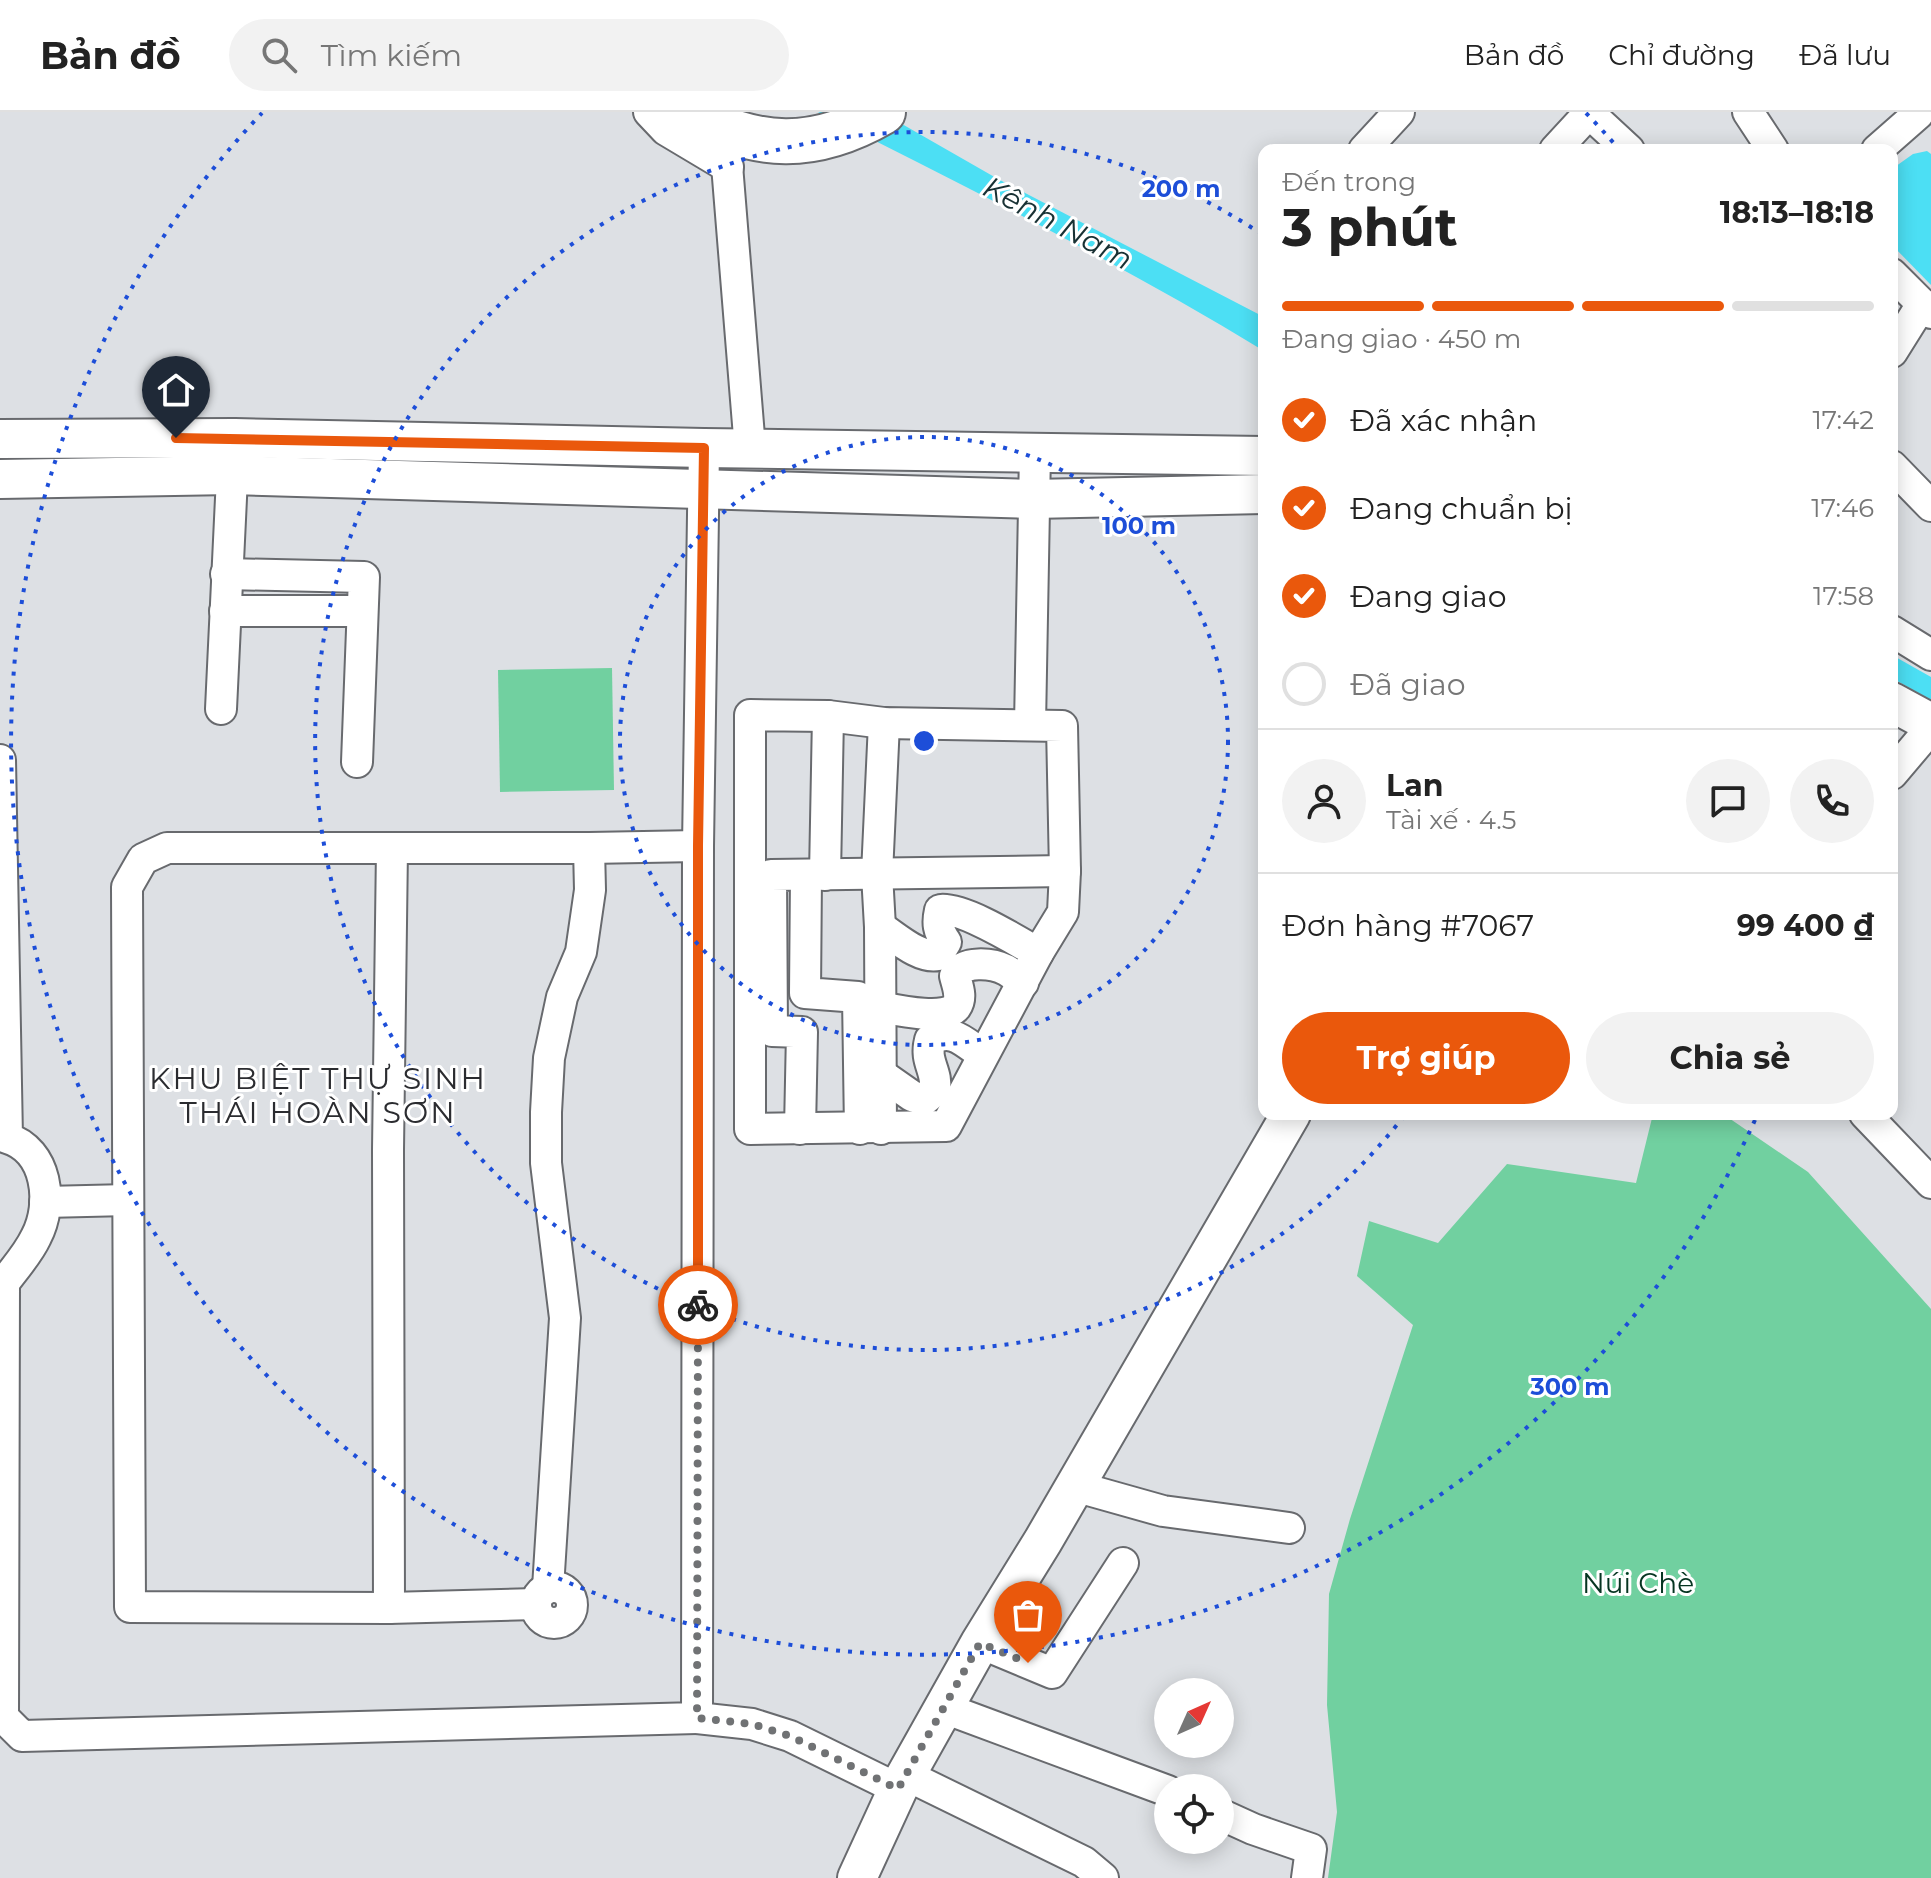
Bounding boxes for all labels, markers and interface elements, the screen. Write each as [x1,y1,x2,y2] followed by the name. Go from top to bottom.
[229,19,789,91] search box
[40,32,181,79] text: Bản đồ
[257,33,301,77] icon: search
[321,37,462,74] text: Tìm kiếm
[1464,38,1564,72] text: Bản đồ
[1608,38,1755,72] text: Chỉ đường
[1799,38,1891,72] text: Đã lưu
[1282,166,1416,198] text: Đến trong
[977,168,1139,278] water label: Kênh Nam
[1142,174,1220,203] text: 200 m
[1720,194,1874,231] text: 18:13–18:18
[1282,196,1458,259] text: 3 phút
[1282,323,1521,355] text: Đang giao · 450 m
[142,356,210,438] pin
[154,368,198,412] icon: home
[1282,398,1326,442] icon: check
[1350,402,1537,439] text: Đã xác nhận
[1812,404,1874,436] text: 17:42
[1282,486,1326,530] icon: check
[1350,490,1573,527] text: Đang chuẩn bị
[1811,492,1874,524] text: 17:46
[1102,511,1176,540] text: 100 m
[1282,574,1326,618] icon: check
[1350,578,1506,615] text: Đang giao
[1813,580,1874,612] text: 17:58
[1350,666,1466,703] text: Đã giao
[910,727,938,755] centre of rings
[1282,759,1366,843] button: person
[1686,759,1770,843] button: chat
[1790,759,1874,843] button: phone
[1386,767,1443,804] text: Lan
[1386,804,1517,836] text: Tài xế · 4.5
[1282,907,1534,944] text: Đơn hàng #7067
[1737,907,1874,944] text: 99 400 ₫
[1282,1012,1570,1104] button: Trợ giúp
[1586,1012,1874,1104] button: Chia sẻ
[149,1060,487,1131] district label: KHU BIỆT THỰ SINH THÁI HOÀN SƠN
[658,1265,738,1345] courier
[676,1283,720,1327] icon: bike
[1530,1372,1609,1401] text: 300 m
[1582,1566,1694,1600] park label: Núi Chè
[994,1581,1062,1663] pin
[1006,1593,1050,1637] icon: bag
[1154,1678,1234,1758] north arrow
[1154,1678,1234,1854] map controls
[1154,1774,1234,1854] button: locate

